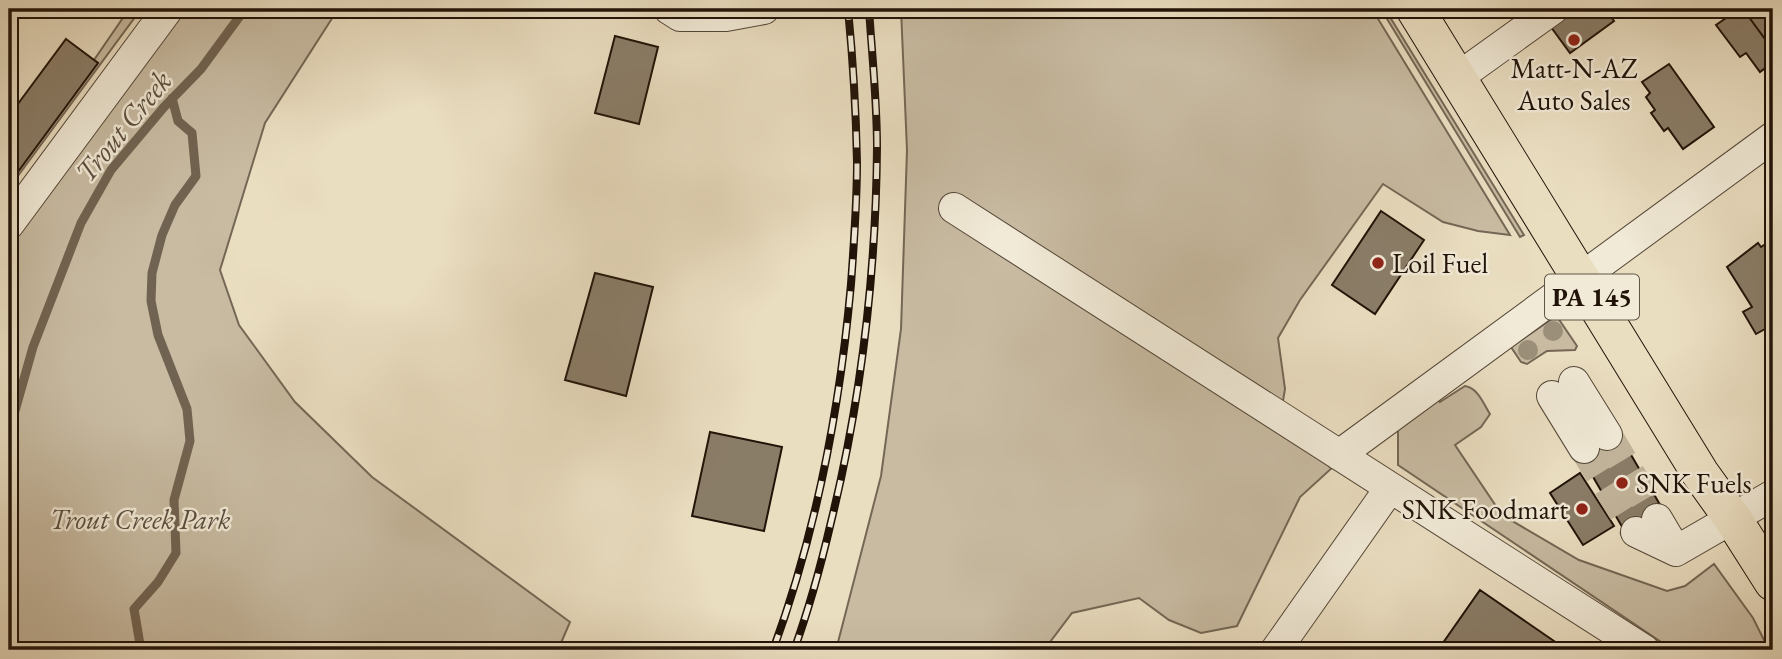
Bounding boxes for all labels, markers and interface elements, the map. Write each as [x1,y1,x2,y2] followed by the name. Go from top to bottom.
[1566,32,1582,48] marker: Matt-N-AZ Auto Sales
[1510,50,1638,118] place label: Matt-N-AZ Auto Sales
[66,62,180,190] water label: Trout Creek
[1392,245,1488,281] place label: Loil Fuel
[1370,255,1386,271] marker: Loil Fuel
[1545,274,1639,320] road number: PA 145
[1636,465,1752,501] place label: SNK Fuels
[1614,475,1630,491] marker: SNK Fuels
[1402,491,1568,527] place label: SNK Foodmart
[50,501,231,537] park label: Trout Creek Park
[1574,501,1590,517] marker: SNK Foodmart

